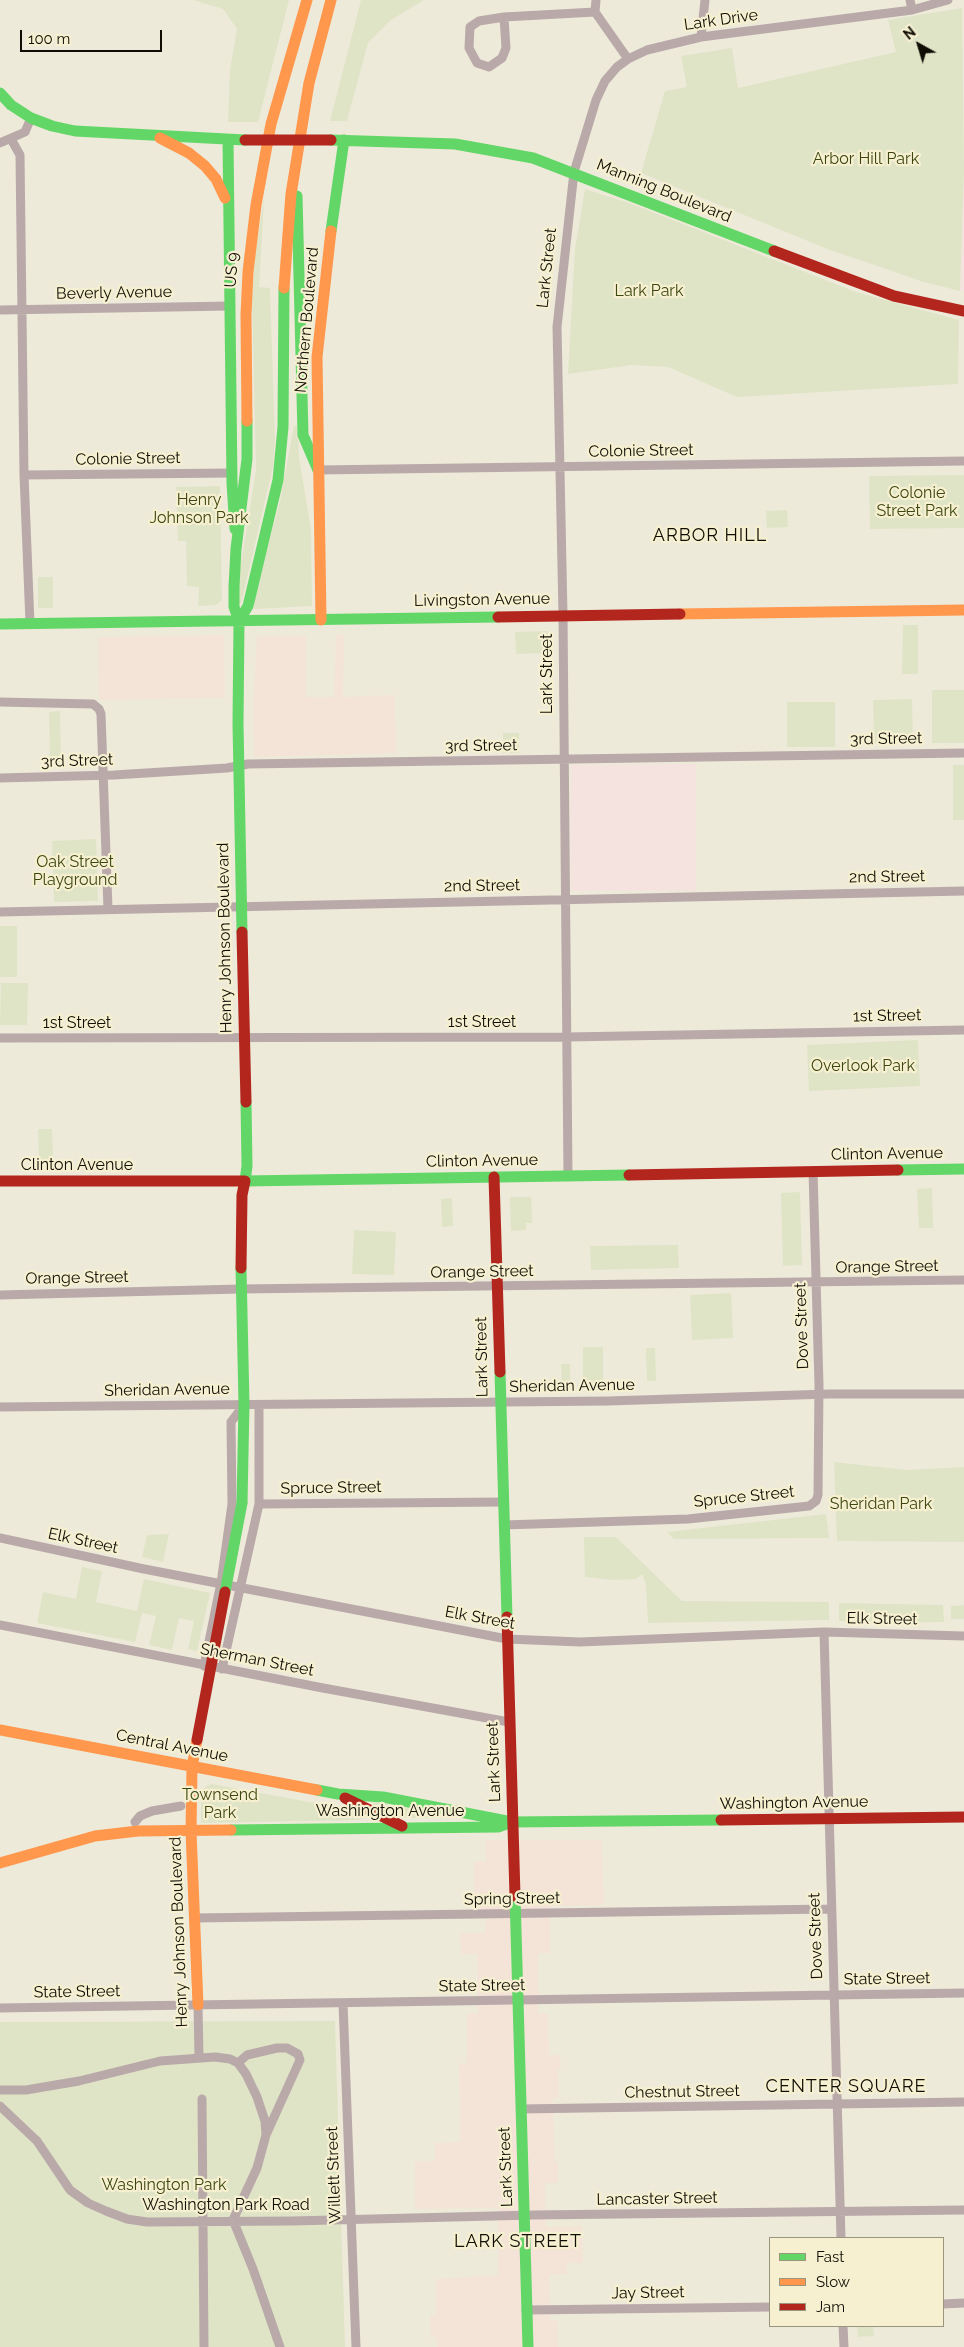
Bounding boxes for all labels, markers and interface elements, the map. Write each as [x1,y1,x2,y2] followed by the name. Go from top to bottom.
[683,5,759,35] street label: Lark Drive
[22,20,165,52] scale bar
[894,20,944,70] north arrow
[900,24,919,43] text: N
[28,30,70,48] text: 100 m
[813,149,919,169] park label: Arbor Hill Park
[594,155,734,227] street label: Manning Boulevard
[533,227,561,309] street label: Lark Street
[291,246,323,394] street label: Northern Boulevard
[221,252,243,288] street label: US 9
[615,281,683,301] park label: Lark Park
[56,282,172,304] street label: Beverly Avenue
[588,440,694,462] street label: Colonie Street
[75,448,181,470] street label: Colonie Street
[876,483,958,521] park label: Colonie Street Park
[149,490,249,528] park label: Henry Johnson Park
[651,525,769,547] district label: ARBOR HILL
[414,589,550,611] street label: Livingston Avenue
[537,634,557,714] street label: Lark Street
[850,729,922,749] street label: 3rd Street
[445,736,517,756] street label: 3rd Street
[41,750,113,772] street label: 3rd Street
[214,842,236,1034] street label: Henry Johnson Boulevard
[33,852,117,890] park label: Oak Street Playground
[849,867,925,887] street label: 2nd Street
[444,876,520,896] street label: 2nd Street
[853,1006,921,1026] street label: 1st Street
[448,1012,516,1032] street label: 1st Street
[43,1013,111,1033] street label: 1st Street
[811,1056,915,1076] park label: Overlook Park
[831,1143,943,1165] street label: Clinton Avenue
[426,1150,538,1172] street label: Clinton Avenue
[21,1155,133,1175] street label: Clinton Avenue
[835,1256,939,1278] street label: Orange Street
[430,1261,534,1283] street label: Orange Street
[25,1267,129,1289] street label: Orange Street
[791,1282,813,1370] street label: Dove Street
[472,1317,492,1397] street label: Lark Street
[509,1375,635,1397] street label: Sheridan Avenue
[104,1379,230,1401] street label: Sheridan Avenue
[280,1478,382,1498] street label: Spruce Street
[693,1482,795,1512] street label: Spruce Street
[830,1494,932,1514] park label: Sheridan Park
[46,1524,120,1558] street label: Elk Street
[443,1602,517,1634] street label: Elk Street
[846,1609,918,1629] street label: Elk Street
[199,1640,315,1680] street label: Sherman Street
[483,1721,505,1803] street label: Lark Street
[114,1726,230,1766] street label: Central Avenue
[182,1785,258,1823] park label: Townsend Park
[720,1792,868,1814] street label: Washington Avenue
[316,1801,464,1821] street label: Washington Avenue
[166,1836,192,2028] street label: Henry Johnson Boulevard
[464,1889,560,1909] street label: Spring Street
[805,1892,827,1980] street label: Dove Street
[844,1969,930,1989] street label: State Street
[439,1976,525,1996] street label: State Street
[34,1982,120,2002] street label: State Street
[764,2076,928,2098] district label: CENTER SQUARE
[624,2081,740,2103] street label: Chestnut Street
[323,2126,345,2224] street label: Willett Street
[495,2126,517,2208] street label: Lark Street
[101,2175,227,2195] park label: Washington Park
[596,2188,718,2210] street label: Lancaster Street
[142,2195,310,2215] street label: Washington Park Road
[453,2231,583,2253] district label: LARK STREET
[769,2237,944,2327] legend
[816,2248,844,2266] text: Fast
[816,2273,850,2291] text: Slow
[611,2283,685,2303] street label: Jay Street
[816,2298,845,2316] text: Jam

